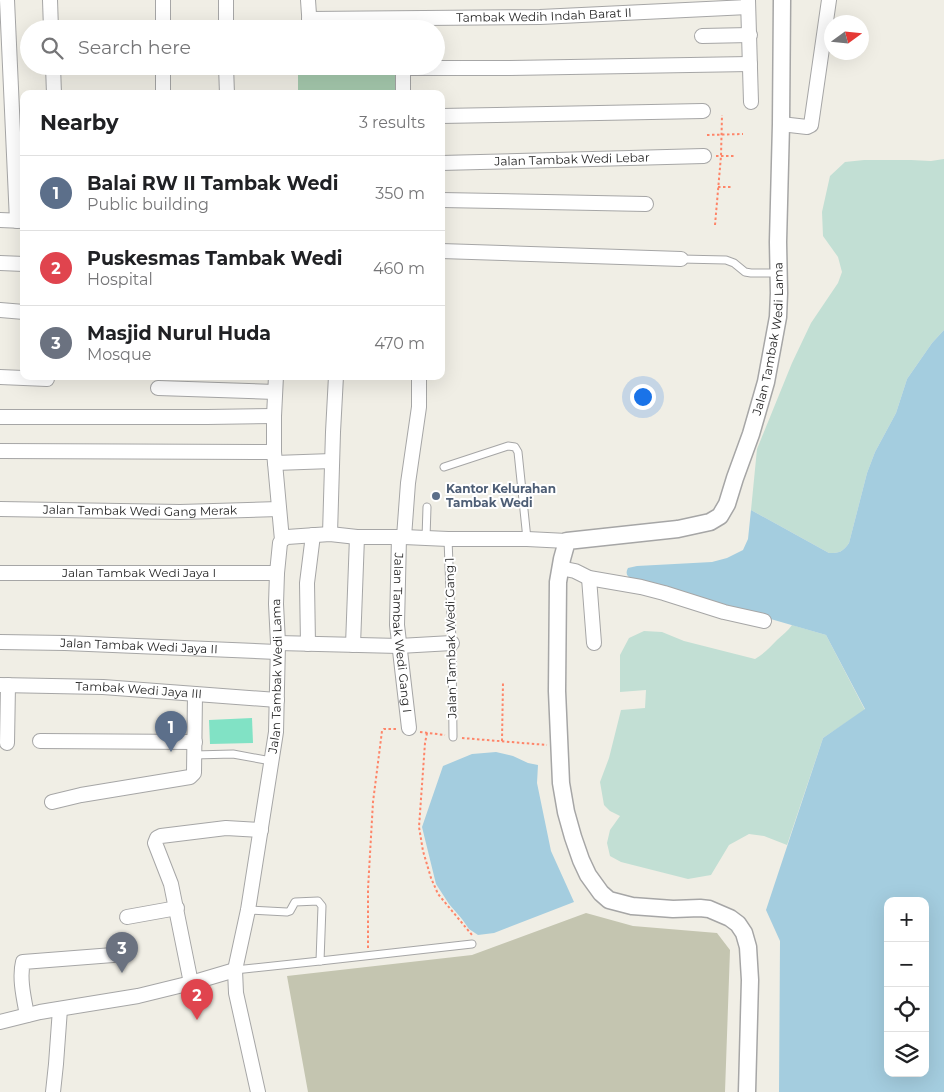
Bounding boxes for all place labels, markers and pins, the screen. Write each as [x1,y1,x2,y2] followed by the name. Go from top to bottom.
[446,481,556,510] place label: Kantor Kelurahan Tambak Wedi
[430,490,442,502] marker: Kantor Kelurahan Tambak Wedi
[155,711,187,752] pin: 1
[106,932,138,973] pin: 3
[181,979,213,1020] pin: 2

